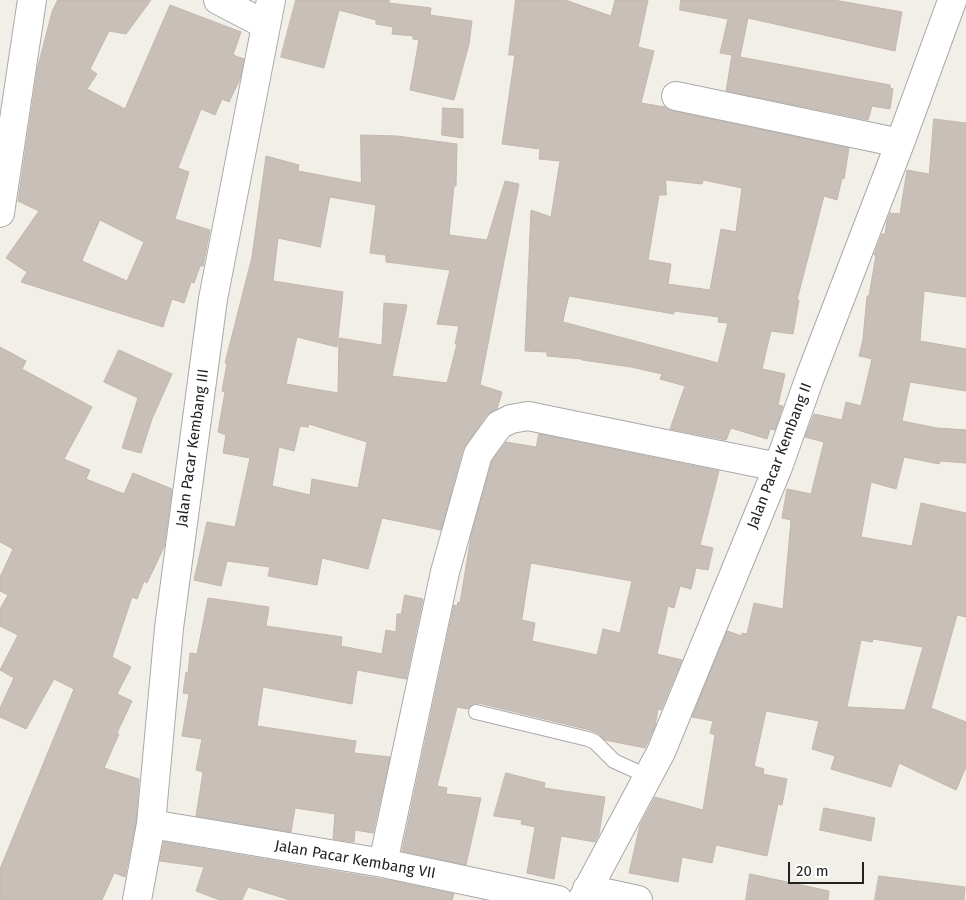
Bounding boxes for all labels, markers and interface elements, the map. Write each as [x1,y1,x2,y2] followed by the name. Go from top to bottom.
[173,368,213,528] street label: Jalan Pacar Kembang III
[744,381,816,531] street label: Jalan Pacar Kembang II
[273,837,437,883] street label: Jalan Pacar Kembang VII
[791,852,867,884] scale bar
[796,862,829,880] text: 20 m

